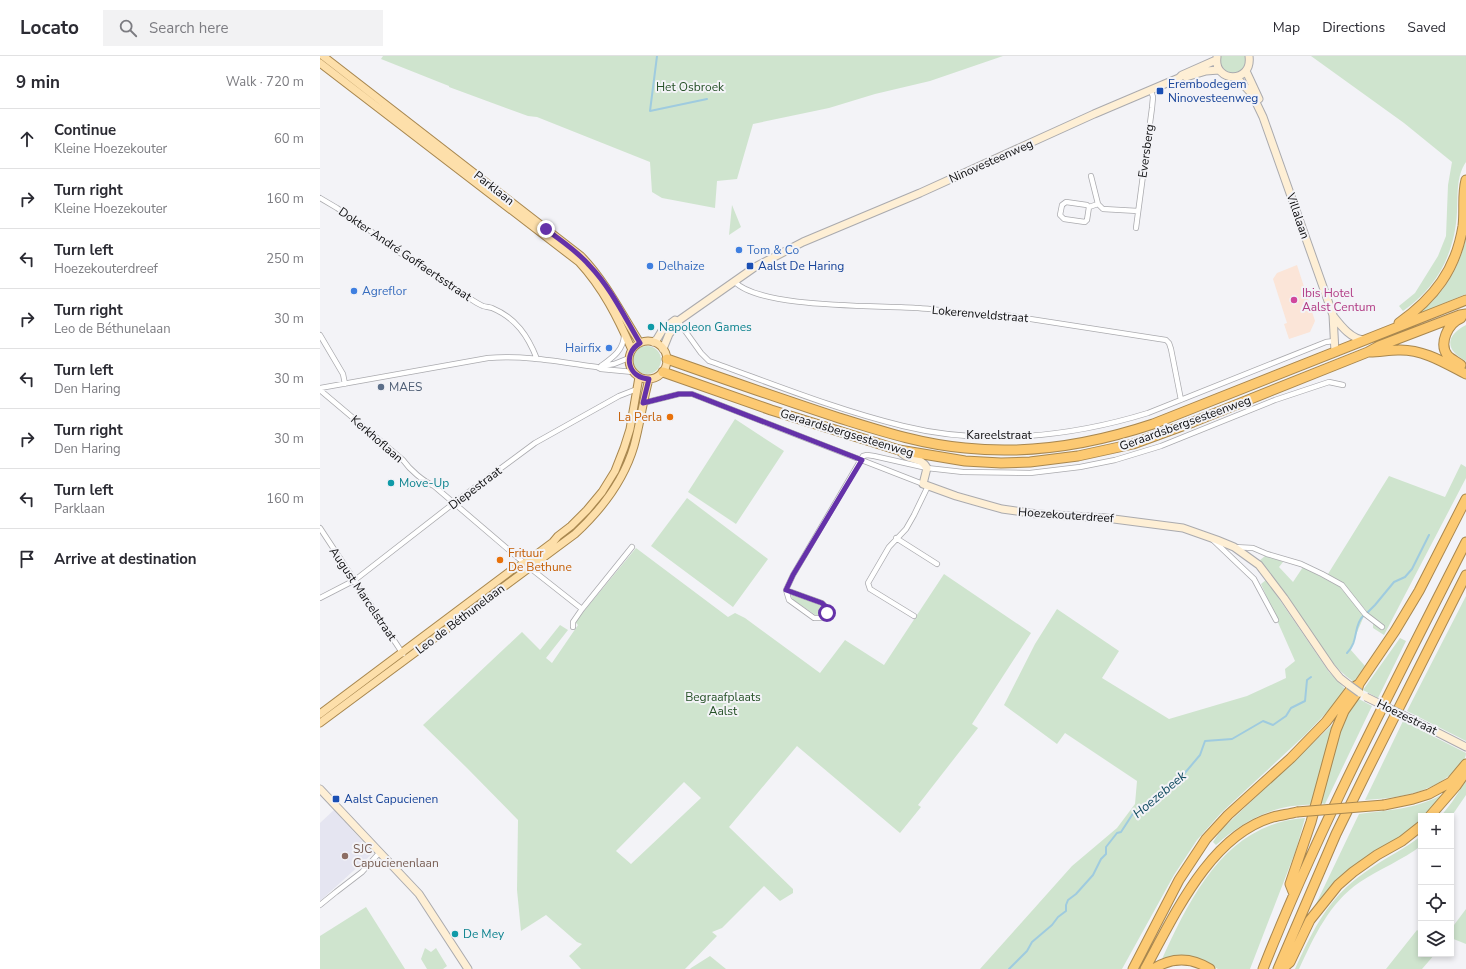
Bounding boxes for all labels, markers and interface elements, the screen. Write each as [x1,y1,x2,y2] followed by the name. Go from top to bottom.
[103,10,383,46] search box
[20,15,79,41] text: Locato
[117,17,139,39] icon: search
[149,18,229,38] text: Search here
[1273,18,1300,37] text: Map
[1322,18,1385,37] text: Directions
[1407,18,1446,37] text: Saved
[16,71,60,94] text: 9 min
[226,73,304,91] text: Walk · 720 m
[1168,76,1258,106] place label: Erembodegem Ninovesteenweg
[656,79,725,95] park label: Het Osbroek
[1155,86,1165,96] marker: Erembodegem Ninovesteenweg
[54,120,116,140] text: Continue
[1134,123,1158,179] street label: Eversberg
[16,128,38,150] icon: ahead
[274,130,304,148] text: 60 m
[946,135,1036,187] street label: Ninovesteenweg
[54,140,167,158] text: Kleine Hoezekouter
[471,167,517,209] street label: Parklaan
[54,180,123,200] text: Turn right
[16,188,38,210] icon: right
[266,190,304,208] text: 160 m
[1282,190,1313,241] street label: Villalaan
[54,200,167,218] text: Kleine Hoezekouter
[335,203,475,305] street label: Dokter André Goffaertsstraat
[537,220,555,238] route end
[54,240,113,260] text: Turn left
[747,242,799,258] place label: Tom & Co
[734,245,744,255] marker: Tom & Co
[16,248,38,270] icon: left
[266,250,304,268] text: 250 m
[658,258,705,274] place label: Delhaize
[758,258,844,274] place label: Aalst De Haring
[54,260,158,278] text: Hoezekouterdreef
[645,261,655,271] marker: Delhaize
[745,261,755,271] marker: Aalst De Haring
[362,283,407,299] place label: Agreflor
[1302,285,1376,315] place label: Ibis Hotel Aalst Centum
[349,286,359,296] marker: Agreflor
[1289,295,1299,305] marker: Ibis Hotel Aalst Centum
[54,300,123,320] text: Turn right
[931,302,1030,326] street label: Lokerenveldstraat
[16,308,38,330] icon: right
[274,310,304,328] text: 30 m
[659,319,752,335] place label: Napoleon Games
[54,320,171,338] text: Leo de Béthunelaan
[646,322,656,332] marker: Napoleon Games
[565,340,602,356] place label: Hairfix
[604,343,614,353] marker: Hairfix
[54,360,113,380] text: Turn left
[16,368,38,390] icon: left
[274,370,304,388] text: 30 m
[389,379,422,395] place label: MAES
[54,380,121,398] text: Den Haring
[376,382,386,392] marker: MAES
[1117,392,1253,454] street label: Geraardsbergsesteenweg
[778,405,916,461] street label: Geraardsbergsesteenweg
[618,409,662,425] place label: La Perla
[347,412,407,466] street label: Kerkhoflaan
[665,412,675,422] marker: La Perla
[54,420,123,440] text: Turn right
[966,427,1032,443] street label: Kareelstraat
[16,428,38,450] icon: right
[274,430,304,448] text: 30 m
[54,440,121,458] text: Den Haring
[445,462,505,513] street label: Diepestraat
[399,475,449,491] place label: Move-Up
[386,478,396,488] marker: Move-Up
[54,480,113,500] text: Turn left
[16,488,38,510] icon: left
[266,490,304,508] text: 160 m
[54,500,105,518] text: Parklaan
[1018,504,1115,526] street label: Hoezekouterdreef
[326,544,401,645] street label: August Marcelstraat
[508,545,572,575] place label: Frituur De Bethune
[16,548,38,570] icon: arrive
[54,549,197,569] text: Arrive at destination
[495,555,505,565] marker: Frituur De Bethune
[412,580,508,658] street label: Leo de Béthunelaan
[818,604,836,622] route start
[685,689,761,719] park label: Begraafplaats Aalst
[1374,696,1440,739] street label: Hoezestraat
[1129,767,1191,822] water label: Hoezebeek
[344,791,438,807] place label: Aalst Capucienen
[331,794,341,804] marker: Aalst Capucienen
[1418,813,1454,957] map controls
[1418,813,1454,849] button: +
[353,841,439,871] place label: SJC Capucienenlaan
[1418,849,1454,885] button: −
[340,851,350,861] marker: SJC Capucienenlaan
[1418,885,1454,921] button: locate
[1418,921,1454,957] button: layers
[463,926,505,942] place label: De Mey
[450,929,460,939] marker: De Mey

